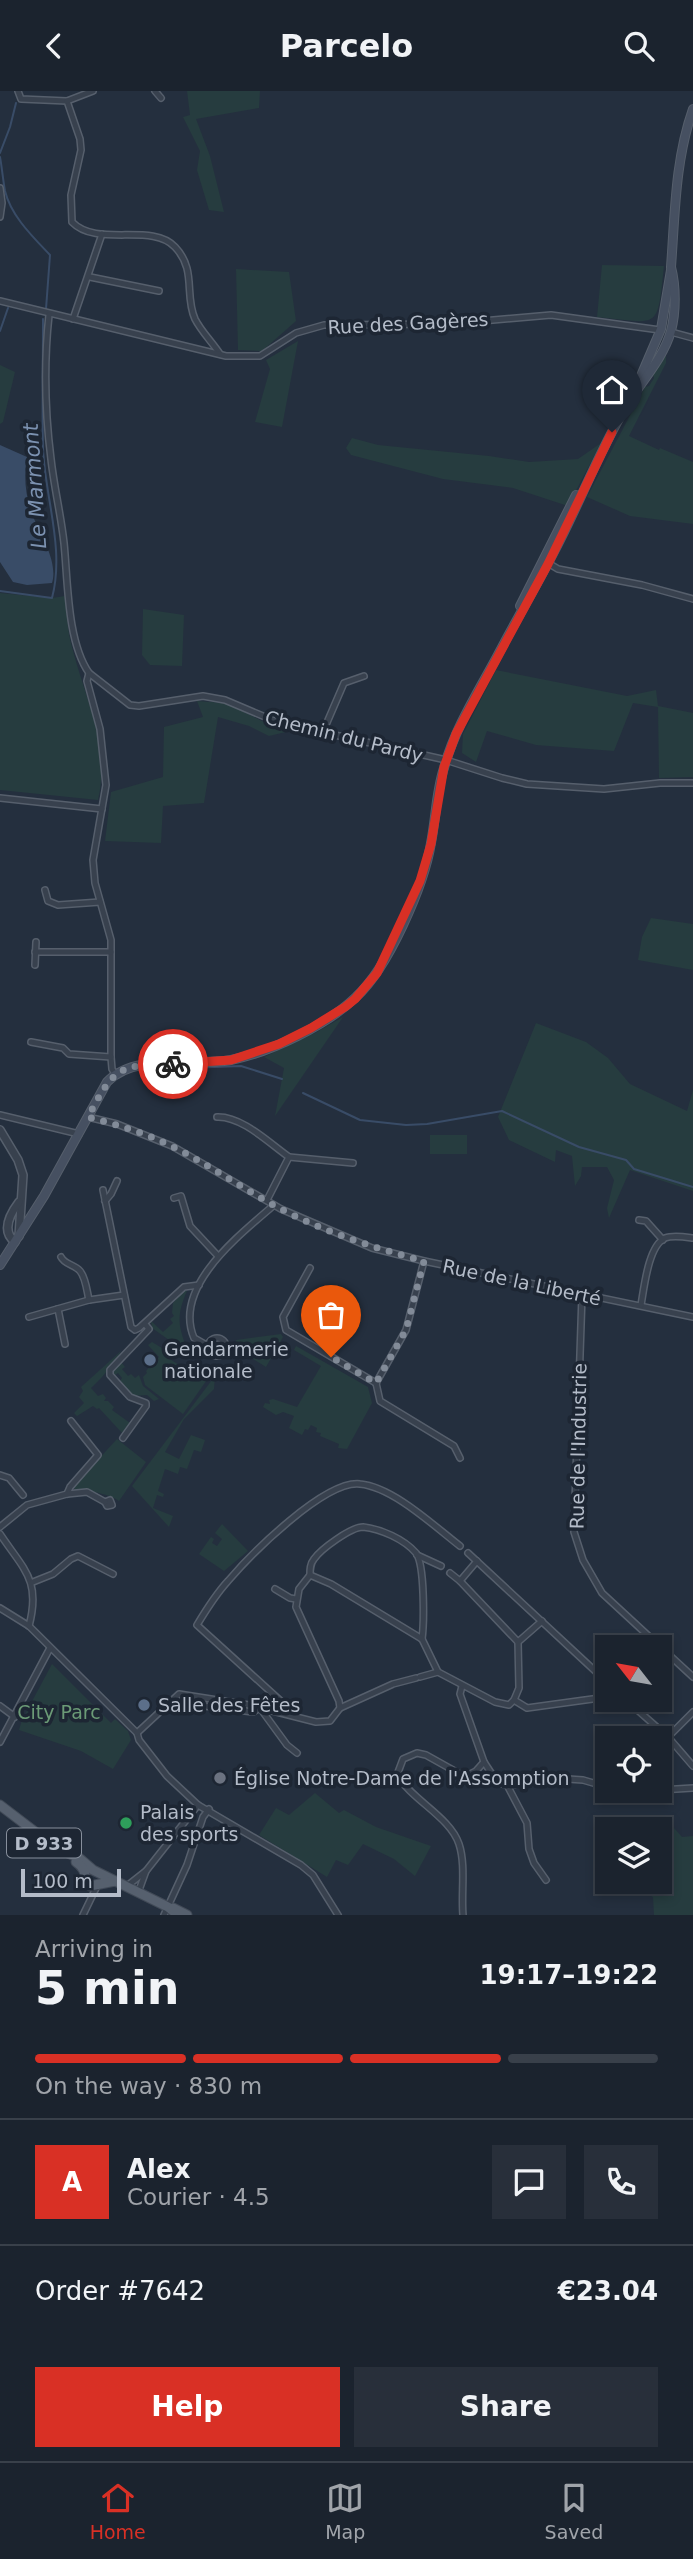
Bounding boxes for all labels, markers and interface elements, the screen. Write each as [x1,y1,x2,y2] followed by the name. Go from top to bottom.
[35,27,73,65] icon: back
[280,27,413,65] text: Parcelo
[620,27,658,65] icon: search
[327,308,489,338] street label: Rue des Gagères
[582,360,642,432] pin
[593,371,631,409] icon: home
[19,422,51,550] water label: Le Marmont
[263,706,425,766] street label: Chemin du Pardy
[138,1029,208,1099] courier
[154,1045,192,1083] icon: bike
[441,1254,603,1310] street label: Rue de la Liberté
[301,1285,361,1357] pin
[312,1296,350,1334] icon: bag
[164,1338,289,1382] place label: Gendarmerie nationale
[142,1352,158,1368] marker: Gendarmerie nationale
[566,1363,590,1529] street label: Rue de l'Industrie
[595,1635,672,1711] north arrow
[595,1635,672,1894] map controls
[158,1694,300,1716] place label: Salle des Fêtes
[136,1697,152,1713] marker: Salle des Fêtes
[17,1701,101,1723] park label: City Parc
[595,1726,672,1803] button: locate
[234,1767,570,1789] place label: Église Notre-Dame de l'Assomption
[212,1770,228,1786] marker: Église Notre-Dame de l'Assomption
[140,1801,238,1845] place label: Palais des sports
[118,1815,134,1831] marker: Palais des sports
[595,1817,672,1894] button: layers
[7,1828,81,1857] road number: D 933
[21,1866,121,1898] scale bar
[32,1870,93,1892] text: 100 m
[35,1936,153,1962] text: Arriving in
[479,1960,658,1990] text: 19:17–19:22
[35,1961,179,2015] text: 5 min
[35,2073,262,2099] text: On the way · 830 m
[492,2145,566,2219] button: chat
[584,2145,658,2219] button: phone
[127,2154,190,2184] text: Alex
[62,2167,82,2197] text: A
[127,2184,270,2210] text: Courier · 4.5
[35,2276,205,2306] text: Order #7642
[558,2276,658,2306] text: €23.04
[35,2367,340,2447] button: Help
[354,2367,658,2447] button: Share
[90,2479,146,2543] tab: Home
[325,2479,365,2543] tab: Map
[545,2479,603,2543] tab: Saved

